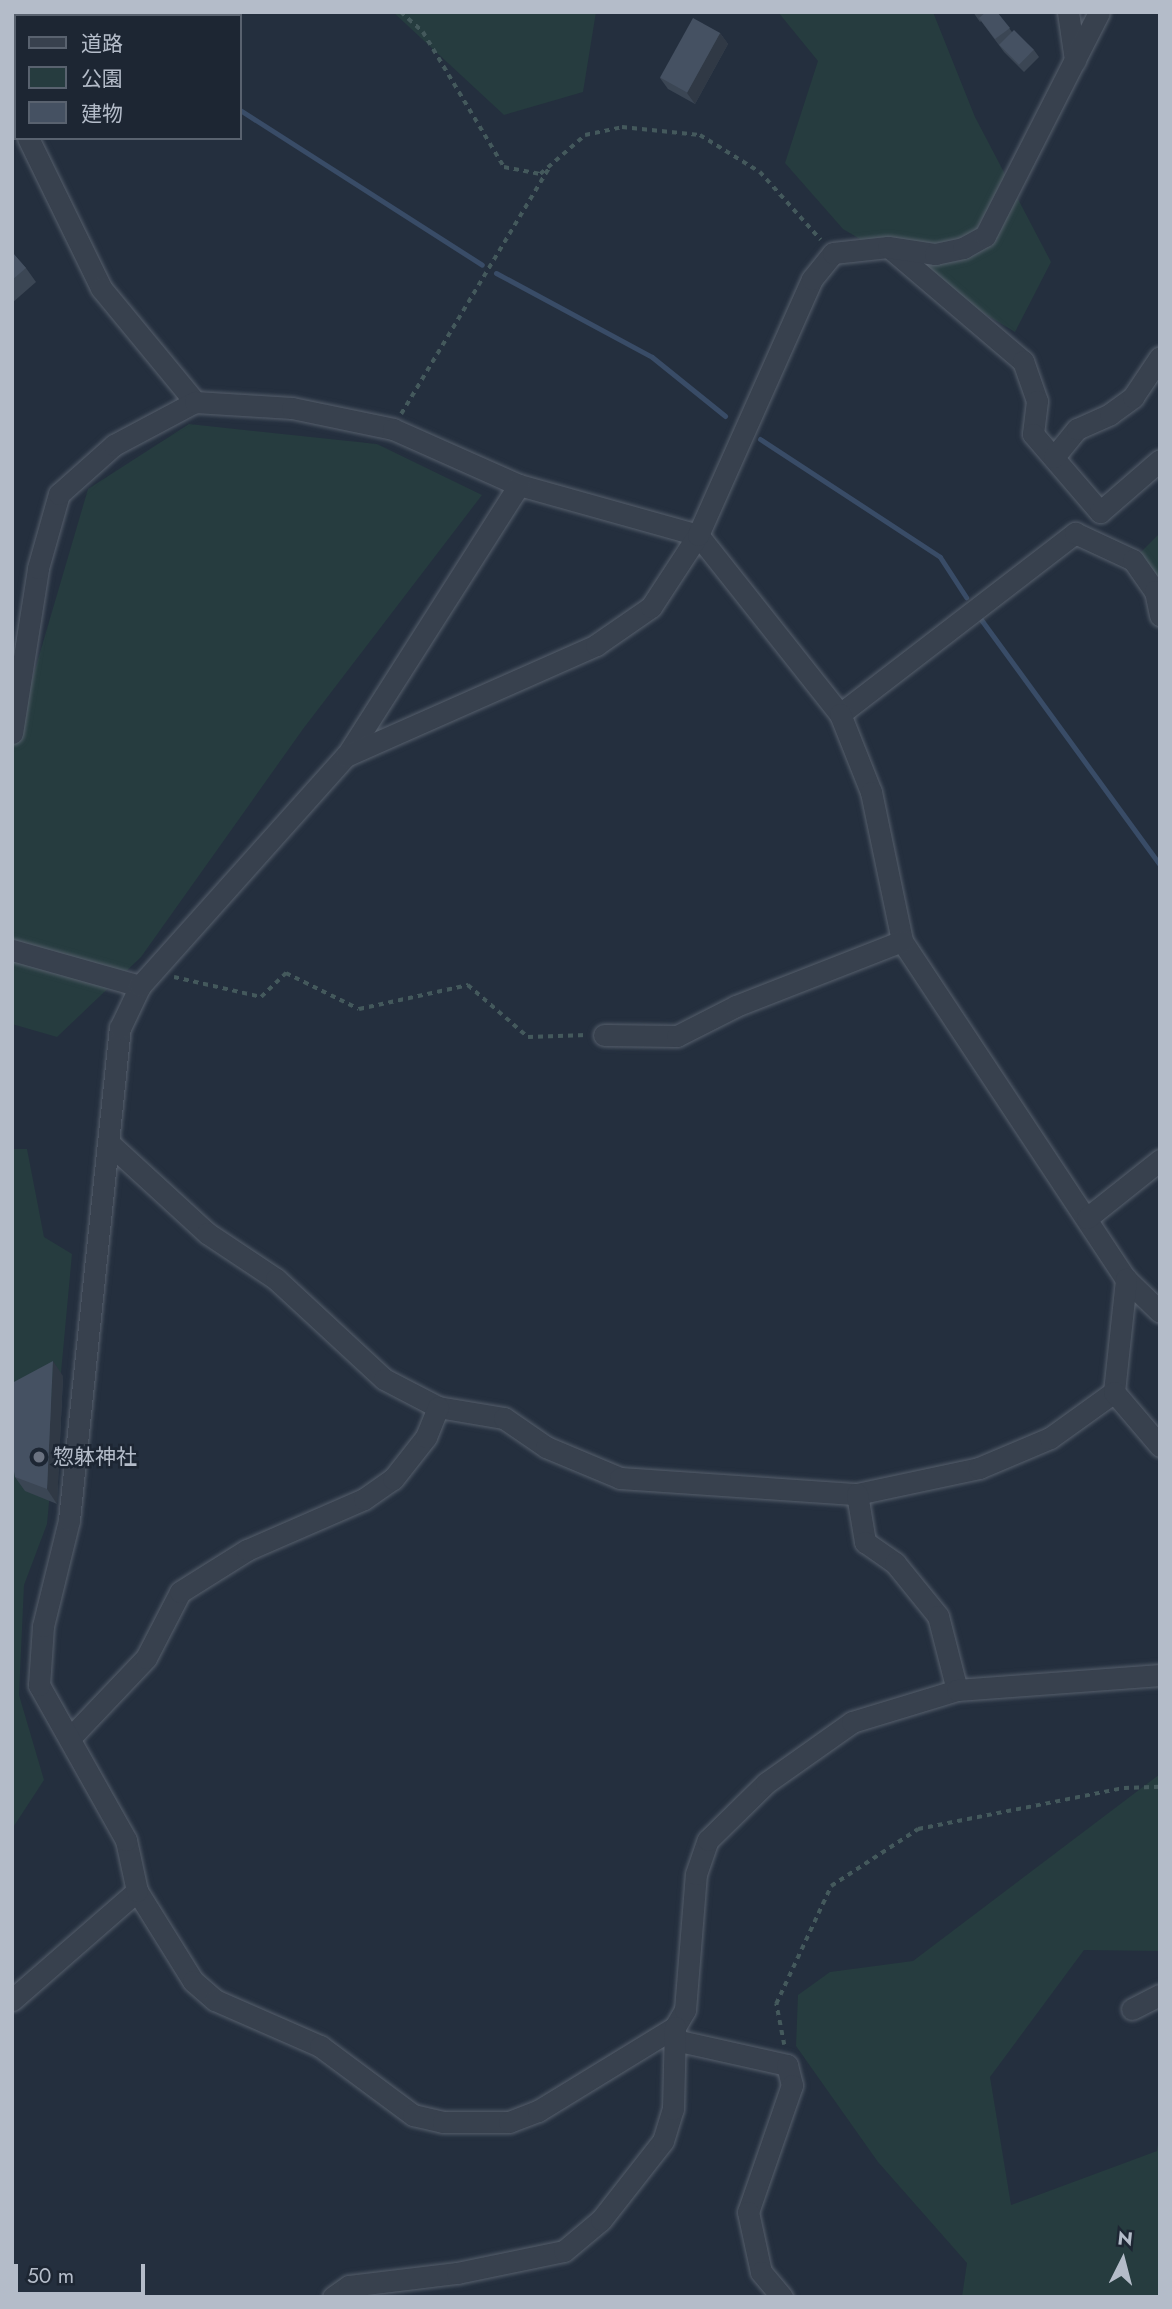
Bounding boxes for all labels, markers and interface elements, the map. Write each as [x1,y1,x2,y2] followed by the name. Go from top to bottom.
[14,14,242,140] legend
[81,29,123,59] text: 道路
[81,64,123,94] text: 公園
[81,99,123,129] text: 建物
[53,1444,137,1470] place label: 惣躰神社
[31,1449,47,1465] marker: 惣躰神社
[1116,2224,1134,2253] text: N
[1088,2225,1158,2295] north arrow
[18,2250,149,2294] scale bar
[27,2261,74,2291] text: 50 m

